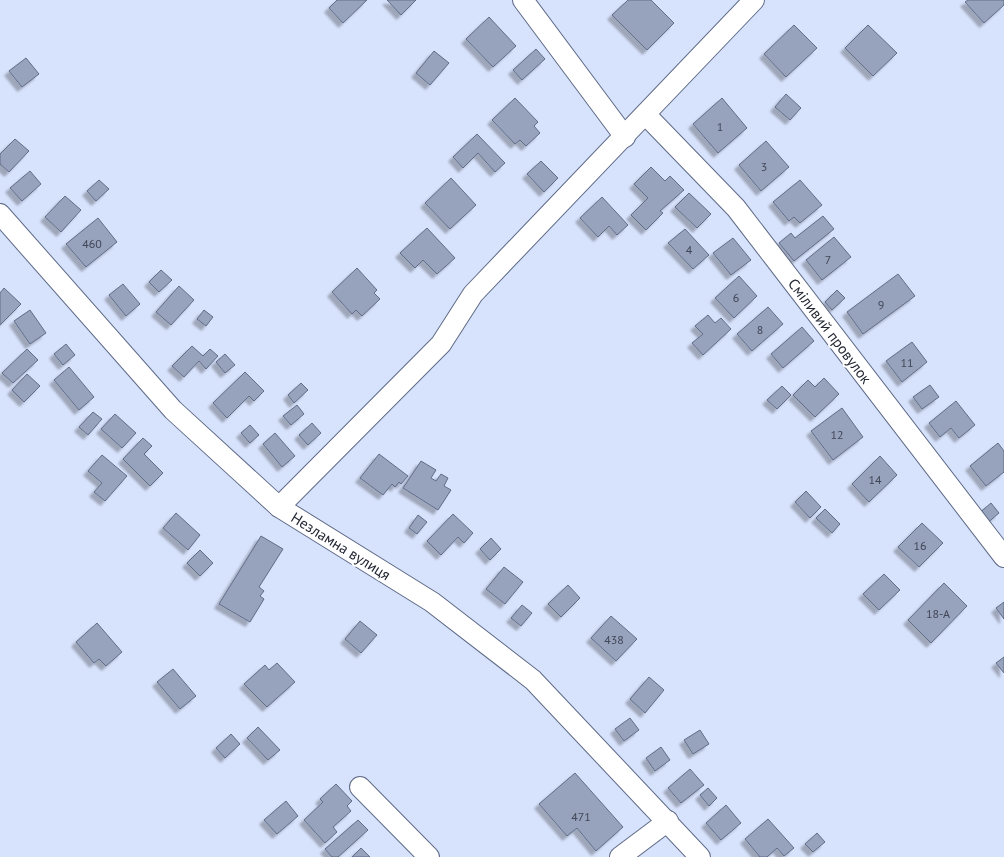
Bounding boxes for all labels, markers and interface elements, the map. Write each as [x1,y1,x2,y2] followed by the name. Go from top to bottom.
[717,119,723,134] house number: 1
[761,159,767,174] house number: 3
[82,236,102,251] house number: 460
[686,242,693,257] house number: 4
[825,252,831,267] house number: 7
[784,275,876,388] street label: Сміливий провулок
[733,290,739,305] house number: 6
[878,297,884,312] house number: 9
[757,322,763,337] house number: 8
[900,355,914,370] house number: 11
[830,427,844,442] house number: 12
[868,472,882,487] house number: 14
[288,508,394,584] street label: Незламна вулиця
[913,538,927,553] house number: 16
[926,606,950,621] house number: 18-А
[604,632,624,647] house number: 438
[571,809,591,824] house number: 471

